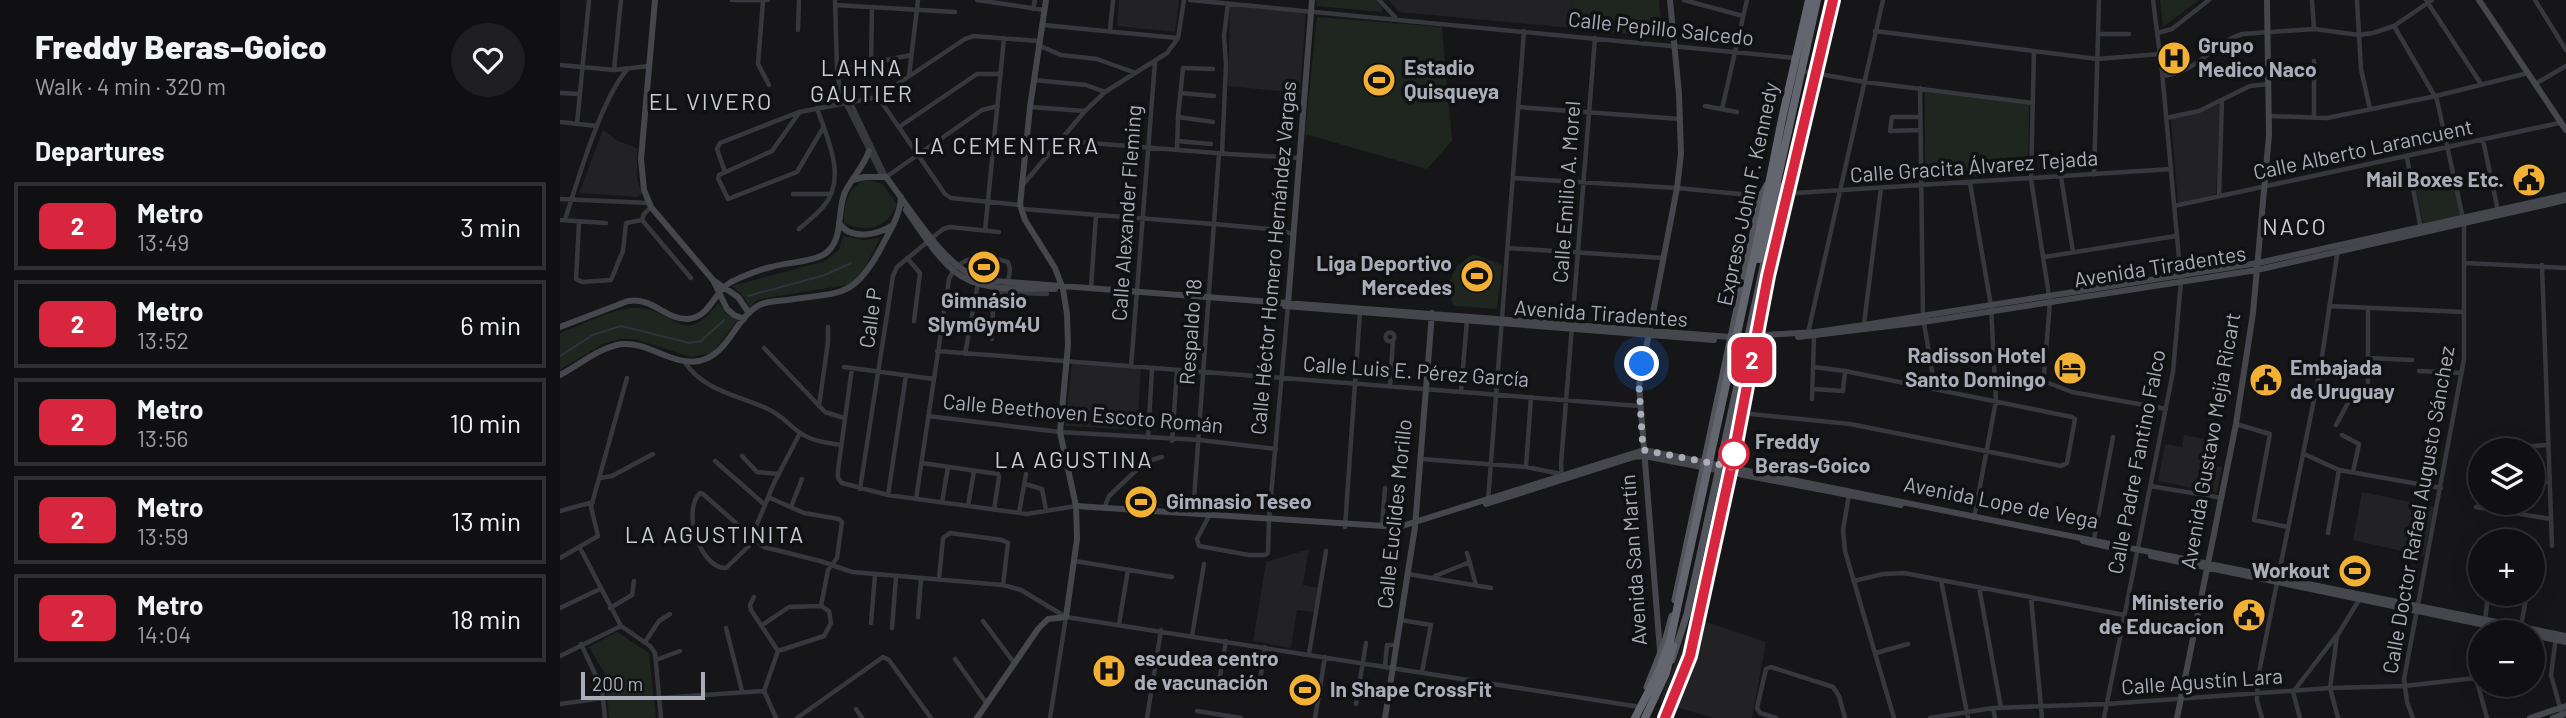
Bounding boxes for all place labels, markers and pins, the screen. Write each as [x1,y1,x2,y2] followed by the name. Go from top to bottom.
[2198,32,2317,81] place label: Grupo Medico Naco
[2155,39,2193,77] hospital icon: Grupo Medico Naco
[1404,54,1499,103] place label: Estadio Quisqueya
[1360,61,1398,99] sports icon: Estadio Quisqueya
[2510,161,2548,199] public building icon: Mail Boxes Etc.
[2366,166,2504,191] place label: Mail Boxes Etc.
[965,248,1003,286] sports icon: Gimnásio SlymGym4U
[1316,250,1452,299] place label: Liga Deportivo Mercedes
[1458,257,1496,295] sports icon: Liga Deportivo Mercedes
[928,287,1040,336] place label: Gimnásio SlymGym4U
[1905,342,2046,391] place label: Radisson Hotel Santo Domingo
[2051,349,2089,387] hotel icon: Radisson Hotel Santo Domingo
[2290,354,2395,403] place label: Embajada de Uruguay
[2247,361,2285,399] public building icon: Embajada de Uruguay
[1755,428,1870,477] place label: Freddy Beras-Goico
[1719,439,1749,469] marker: Freddy Beras-Goico
[1122,483,1160,521] sports icon: Gimnasio Teseo
[1166,488,1312,513] place label: Gimnasio Teseo
[2336,552,2374,590] sports icon: Workout
[2252,557,2330,582] place label: Workout
[2099,589,2224,638] place label: Ministerio de Educacion
[2230,596,2268,634] public building icon: Ministerio de Educacion
[1134,645,1279,694] place label: escudea centro de vacunación
[1090,652,1128,690] hospital icon: escudea centro de vacunación
[1286,671,1324,709] sports icon: In Shape CrossFit
[1330,676,1492,701] place label: In Shape CrossFit

